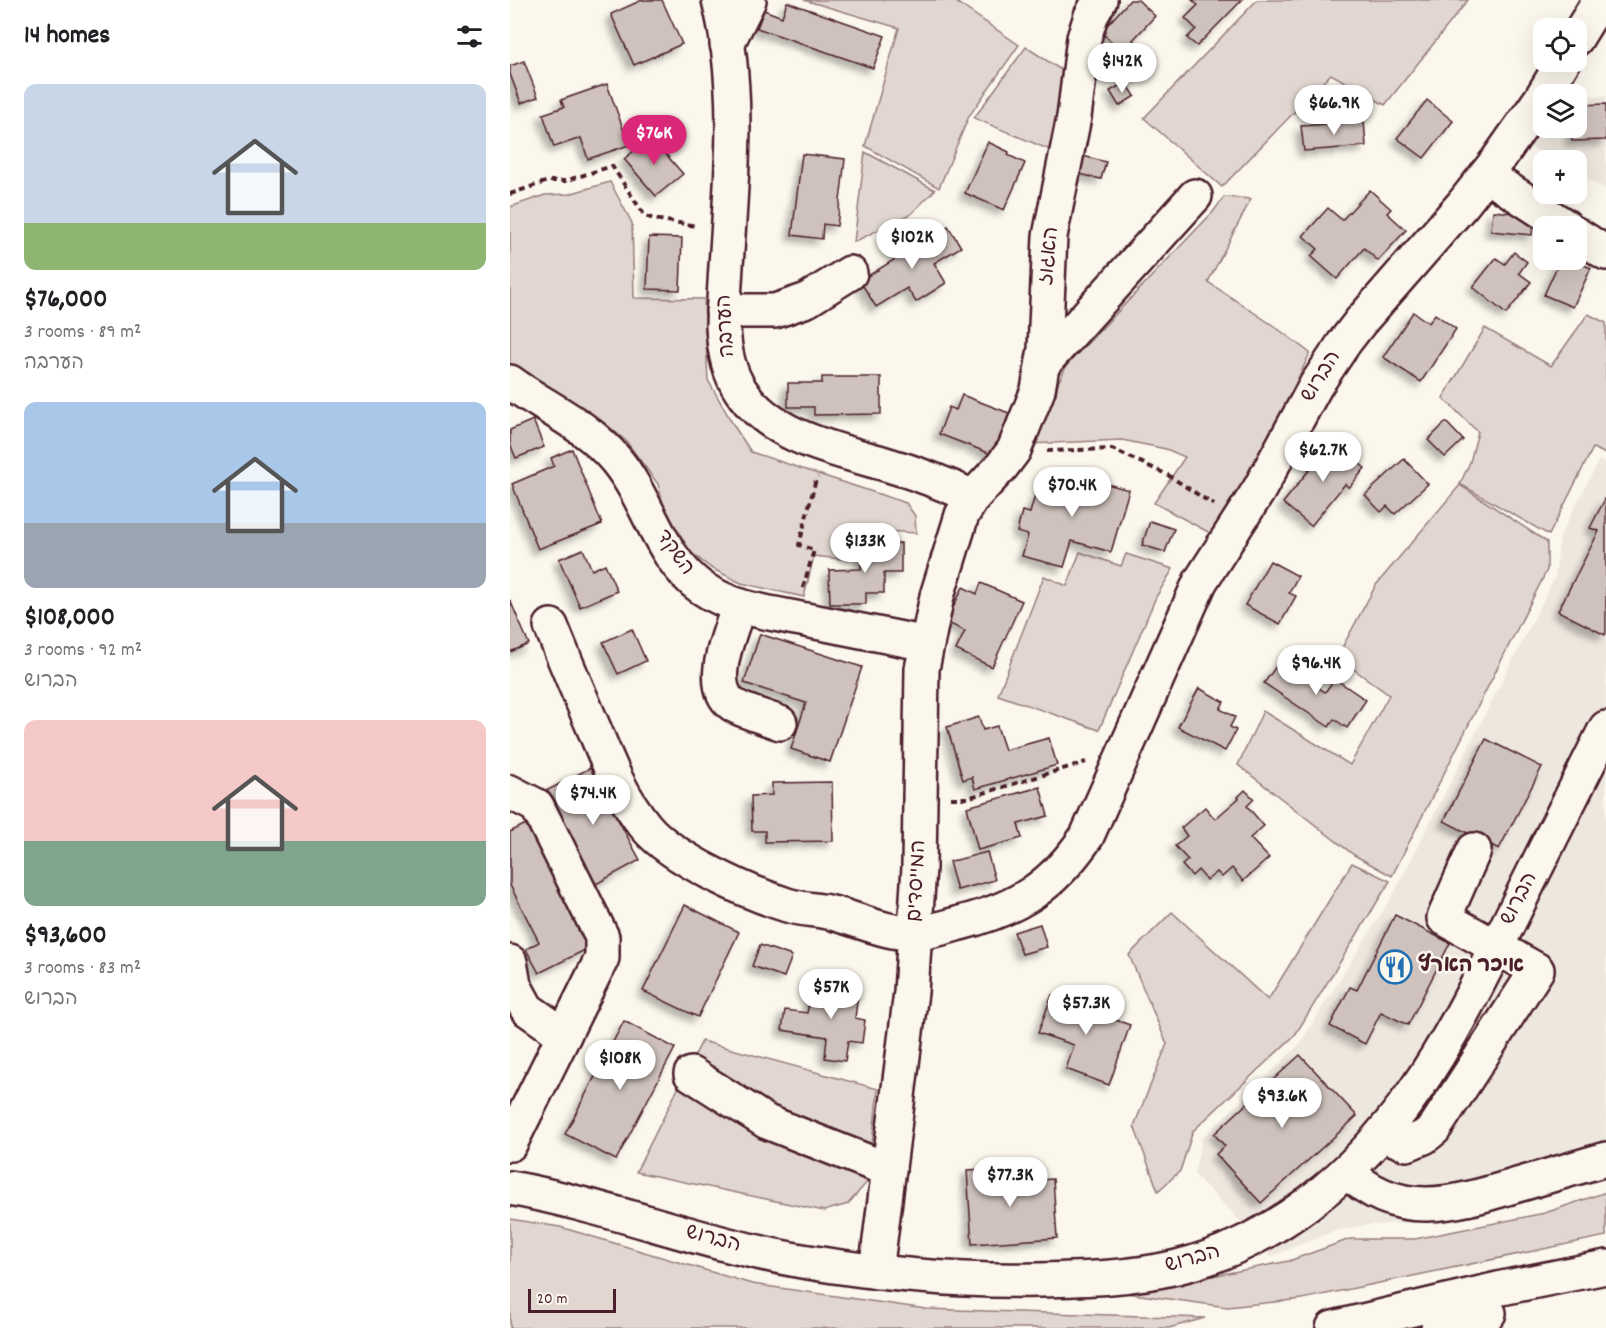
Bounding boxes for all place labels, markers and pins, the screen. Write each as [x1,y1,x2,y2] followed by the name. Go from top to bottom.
[1080,43,1164,94] pin: $142K
[1285,85,1383,136] pin: $66.9K
[618,115,690,166] pin: $76K
[870,219,954,270] pin: $102K
[1274,432,1372,483] pin: $62.7K
[1023,467,1121,518] pin: $70.4K
[823,523,907,574] pin: $133K
[1267,645,1365,696] pin: $96.4K
[544,775,642,826] pin: $74.4K
[1377,949,1413,985] restaurant icon: איכר הארץ
[1418,952,1524,982] place label: איכר הארץ
[795,969,867,1020] pin: $57K
[1037,985,1135,1036] pin: $57.3K
[578,1040,662,1091] pin: $108K
[1233,1078,1331,1129] pin: $93.6K
[961,1157,1059,1208] pin: $77.3K

